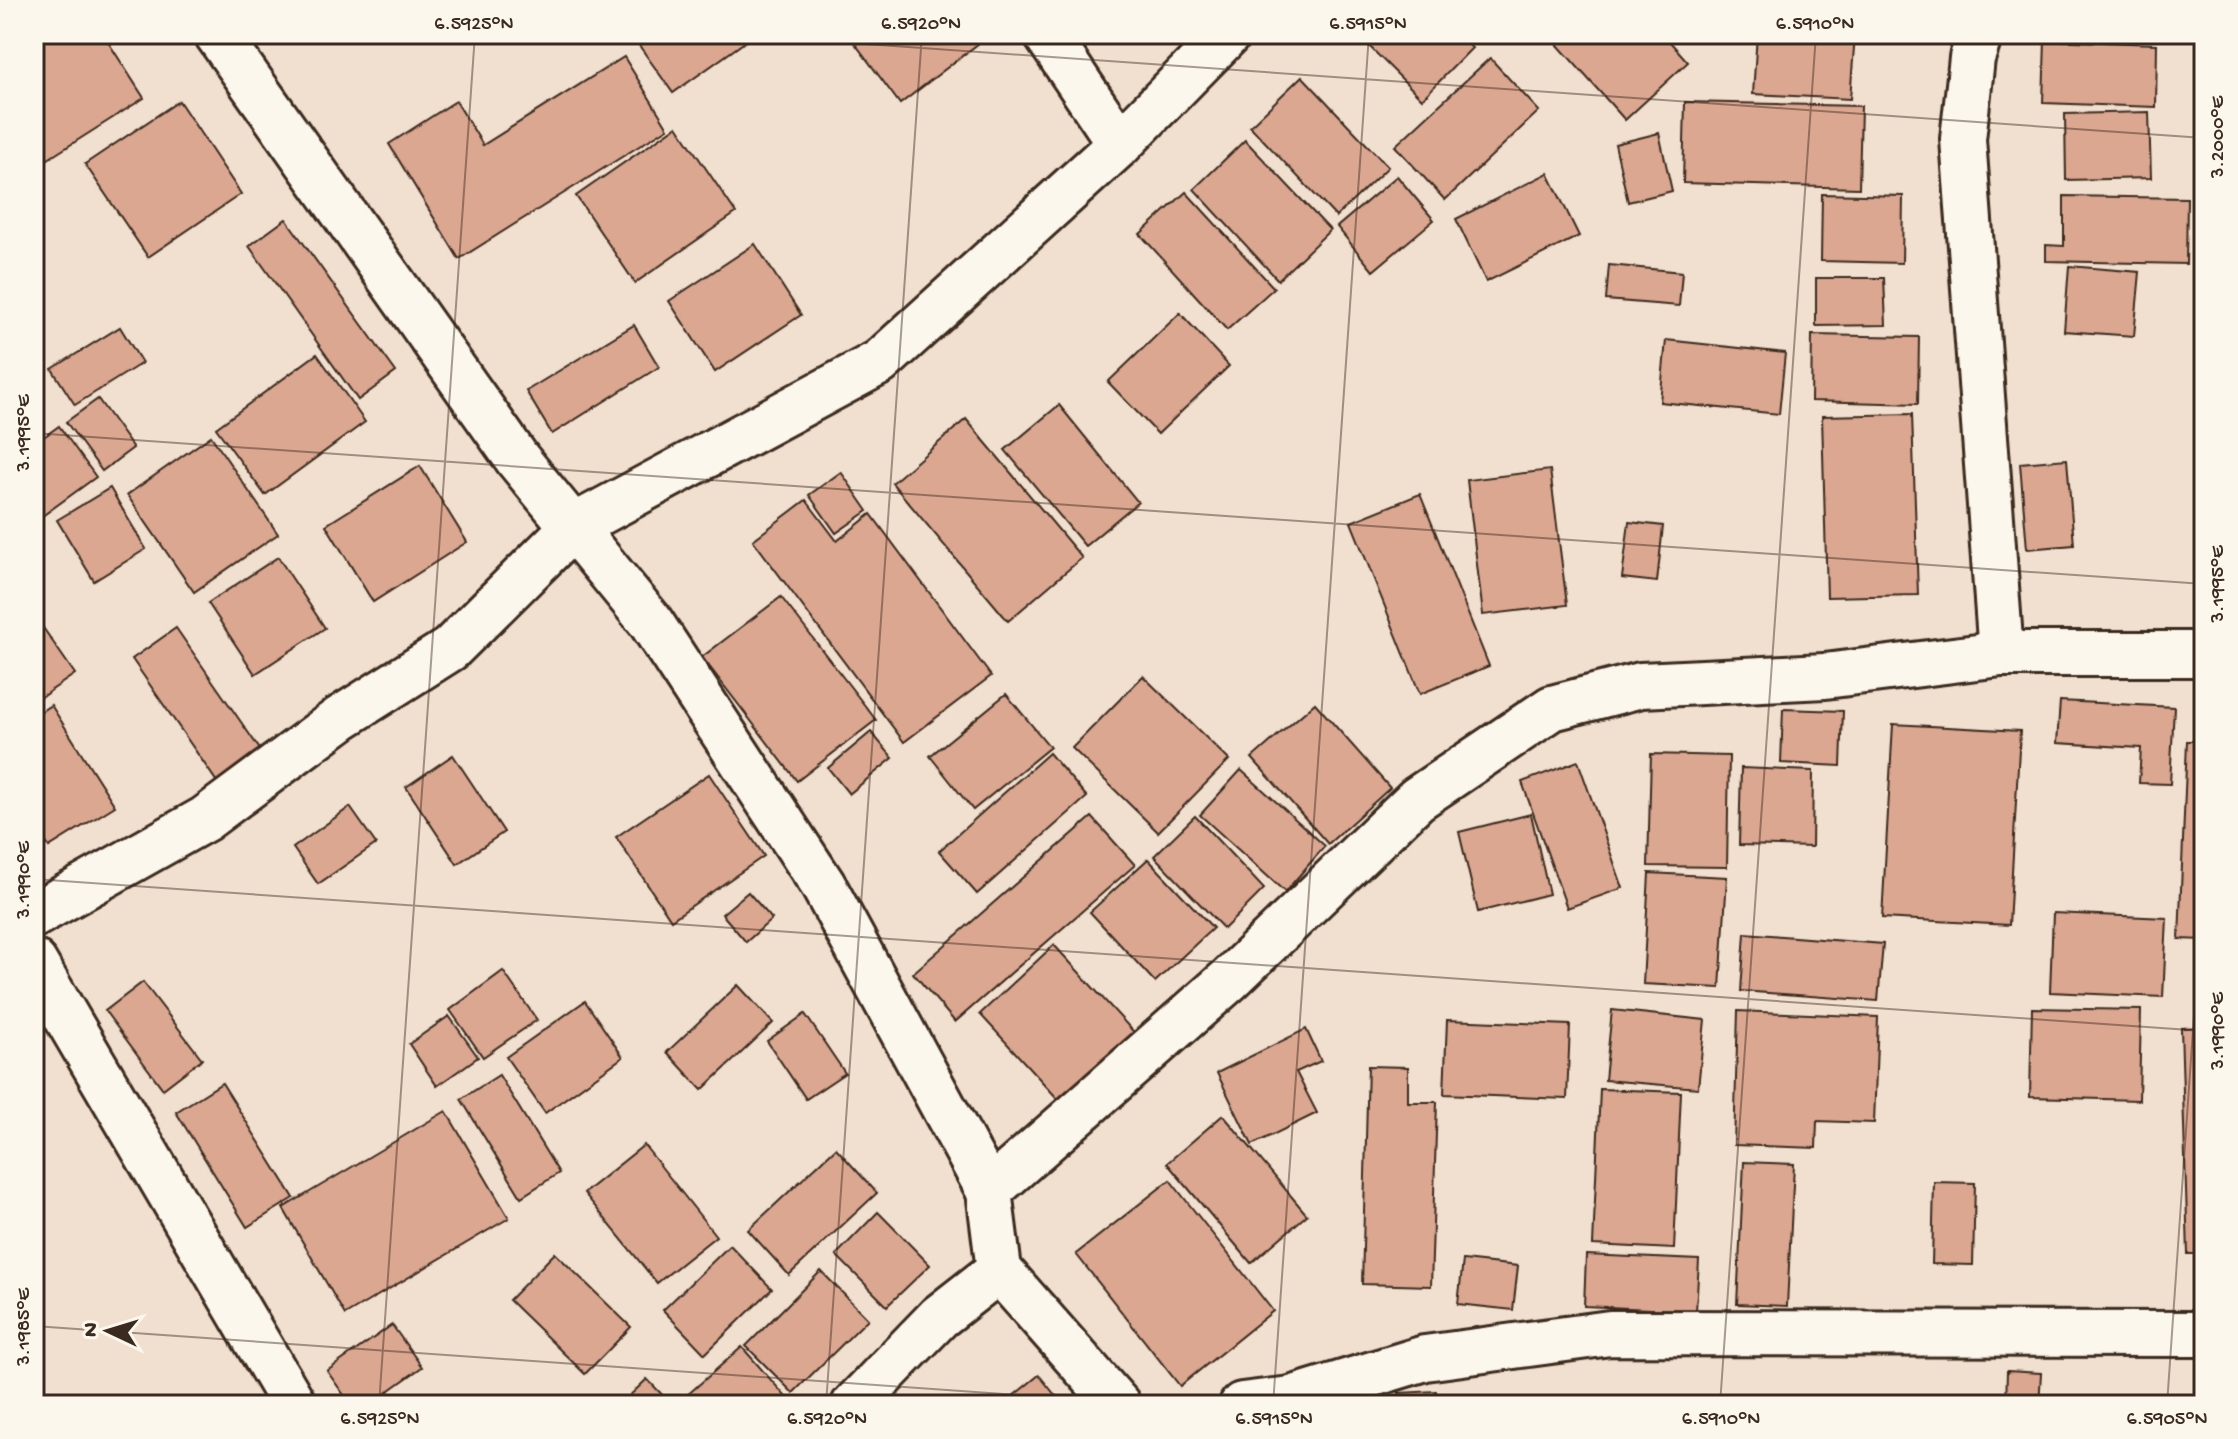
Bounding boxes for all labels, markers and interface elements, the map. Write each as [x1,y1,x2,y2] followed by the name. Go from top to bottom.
[434,14,514,37] text: 6.5925°N
[881,14,961,37] text: 6.5920°N
[1329,14,1407,37] text: 6.5915°N
[1776,14,1854,37] text: 6.5910°N
[2208,94,2231,179] text: 3.2000°E
[14,393,37,472] text: 3.1995°E
[2208,544,2231,623] text: 3.1995°E
[14,840,37,920] text: 3.1990°E
[2208,991,2231,1071] text: 3.1990°E
[14,1287,37,1367] text: 3.1985°E
[68,1291,148,1371] north arrow
[79,1322,106,1338] text: N
[340,1409,420,1432] text: 6.5925°N
[787,1409,867,1432] text: 6.5920°N
[1235,1409,1313,1432] text: 6.5915°N
[1682,1409,1760,1432] text: 6.5910°N
[2127,1409,2207,1432] text: 6.5905°N

